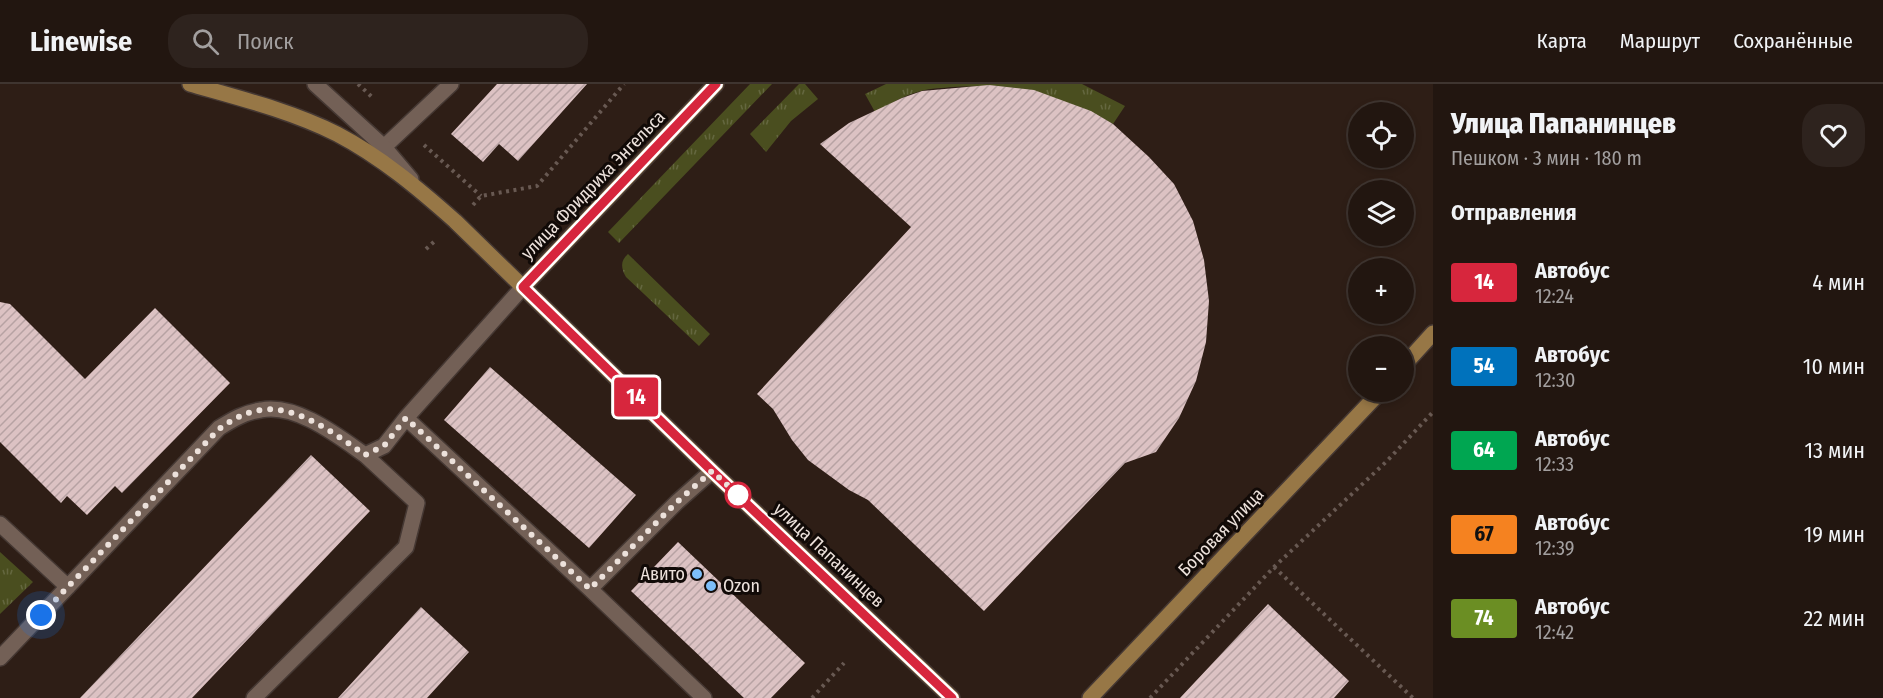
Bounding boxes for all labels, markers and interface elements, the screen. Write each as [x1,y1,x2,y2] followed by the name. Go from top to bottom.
[168,14,588,68] search box
[30,25,132,58] text: Linewise
[189,25,222,58] icon: search
[237,28,293,55] text: Поиск
[1537,28,1587,54] text: Карта
[1620,28,1700,54] text: Маршрут
[1733,28,1853,54] text: Сохранённые
[1348,102,1414,402] map controls
[1348,102,1414,168] button: locate
[1802,104,1865,167] button: heart
[516,106,670,264] street label: улица Фридриха Энгельса
[1451,107,1676,140] text: Улица Папанинцев
[1451,146,1642,170] text: Пешком · 3 мин · 180 m
[1348,180,1414,246] button: layers
[1451,199,1577,226] text: Отправления
[1535,257,1610,284] text: Автобус
[1348,258,1414,324] button: +
[1474,269,1494,295] text: 14
[1812,269,1865,296] text: 4 мин
[1535,284,1574,308] text: 12:24
[1348,336,1414,402] button: −
[1535,341,1610,368] text: Автобус
[1473,353,1495,379] text: 54
[1803,353,1865,380] text: 10 мин
[1535,368,1575,392] text: 12:30
[609,378,663,416] line badge: 14
[626,384,646,410] text: 14
[1535,425,1610,452] text: Автобус
[1473,437,1495,463] text: 64
[1804,437,1865,464] text: 13 мин
[1535,452,1574,476] text: 12:33
[725,482,751,508] unlabelled marker
[1174,483,1269,581] street label: Боровая улица
[769,498,889,612] street label: улица Папанинцев
[1535,509,1610,536] text: Автобус
[1474,521,1494,547] text: 67
[1804,521,1865,548] text: 19 мин
[1535,536,1575,560] text: 12:39
[640,563,685,585] place label: Авито
[690,567,704,581] marker: Авито
[723,575,760,597] place label: Ozon
[704,579,718,593] marker: Ozon
[1535,593,1610,620] text: Автобус
[26,600,56,630] your location
[1474,605,1494,631] text: 74
[1804,605,1865,632] text: 22 мин
[1535,620,1574,644] text: 12:42

